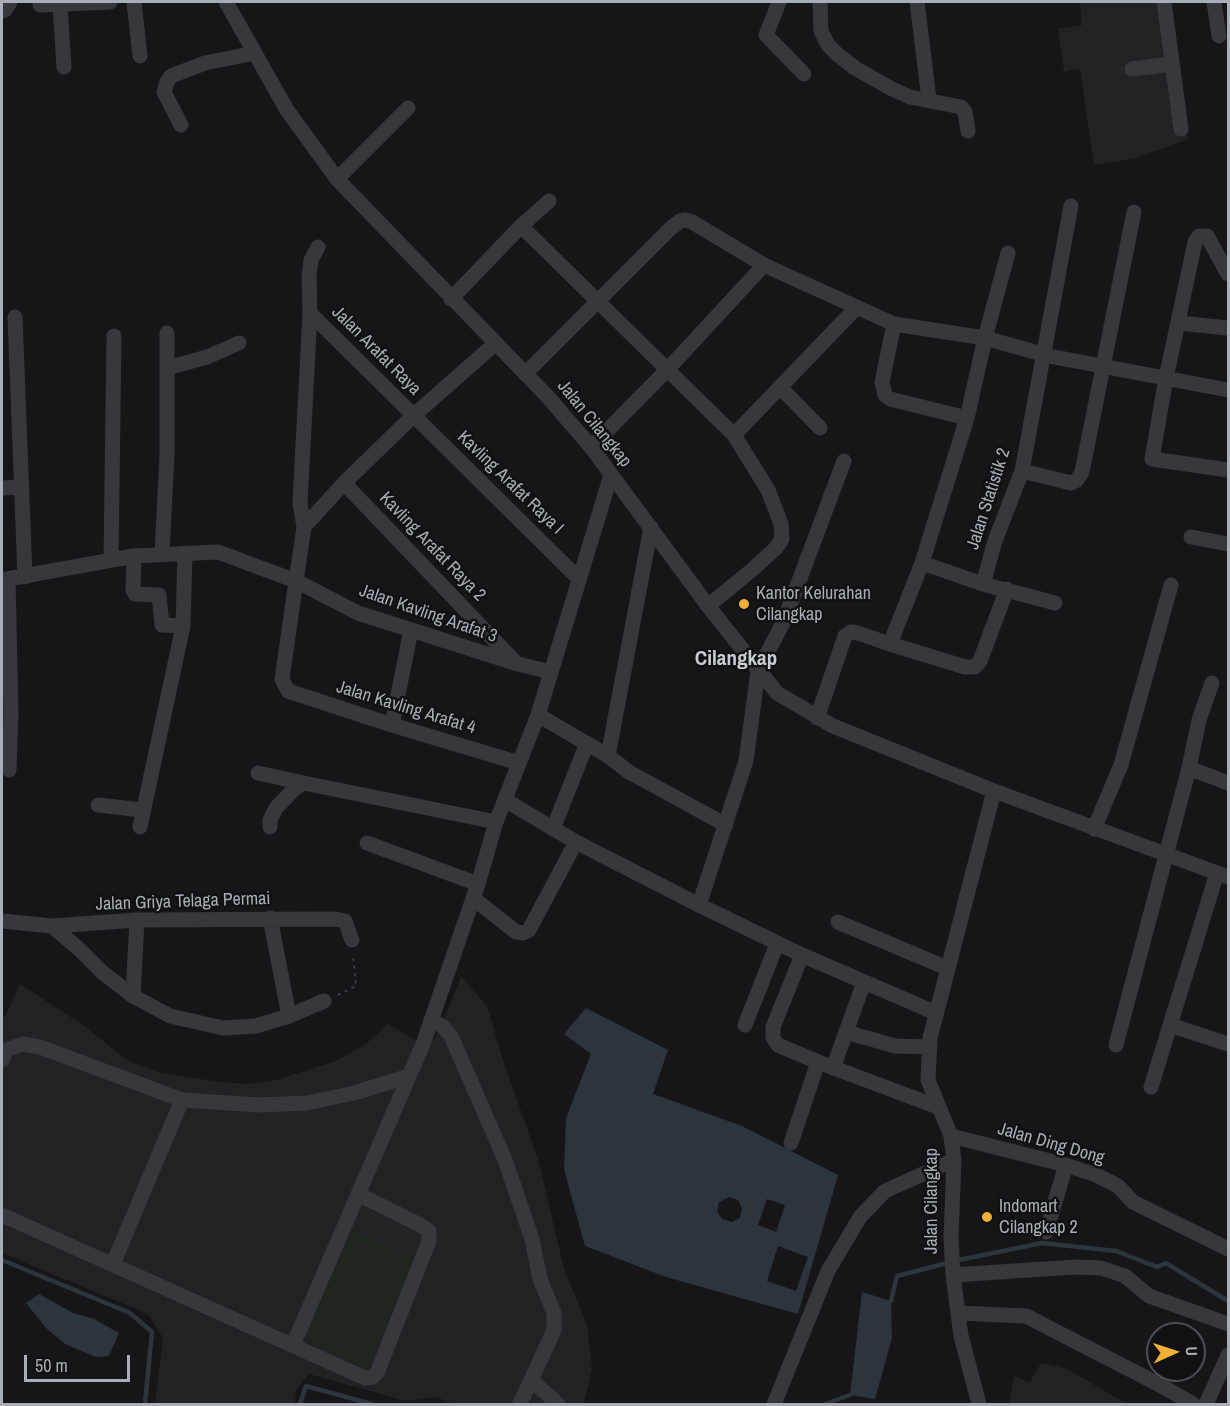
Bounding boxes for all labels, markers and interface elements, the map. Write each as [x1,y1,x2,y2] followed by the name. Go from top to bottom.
[327,302,425,400] street label: Jalan Arafat Raya
[552,376,636,472] street label: Jalan Cilangkap
[452,427,568,539] street label: Kavling Arafat Raya I
[963,446,1015,552] street label: Jalan Statistik 2
[374,488,490,606] street label: Kavling Arafat Raya 2
[356,580,500,648] street label: Jalan Kavling Arafat 3
[756,583,871,626] place label: Kantor Kelurahan Cilangkap
[737,597,751,611] marker: Kantor Kelurahan Cilangkap
[695,646,777,672] district label: Cilangkap
[334,677,478,739] street label: Jalan Kavling Arafat 4
[95,888,271,916] street label: Jalan Griya Telaga Permai
[995,1118,1107,1170] street label: Jalan Ding Dong
[921,1148,943,1254] street label: Jalan Cilangkap
[999,1196,1078,1238] place label: Indomart Cilangkap 2
[980,1210,994,1224] marker: Indomart Cilangkap 2
[1146,1322,1206,1382] north arrow
[27,1343,134,1381] scale bar
[1181,1346,1203,1356] text: U
[35,1353,68,1378] text: 50 m

